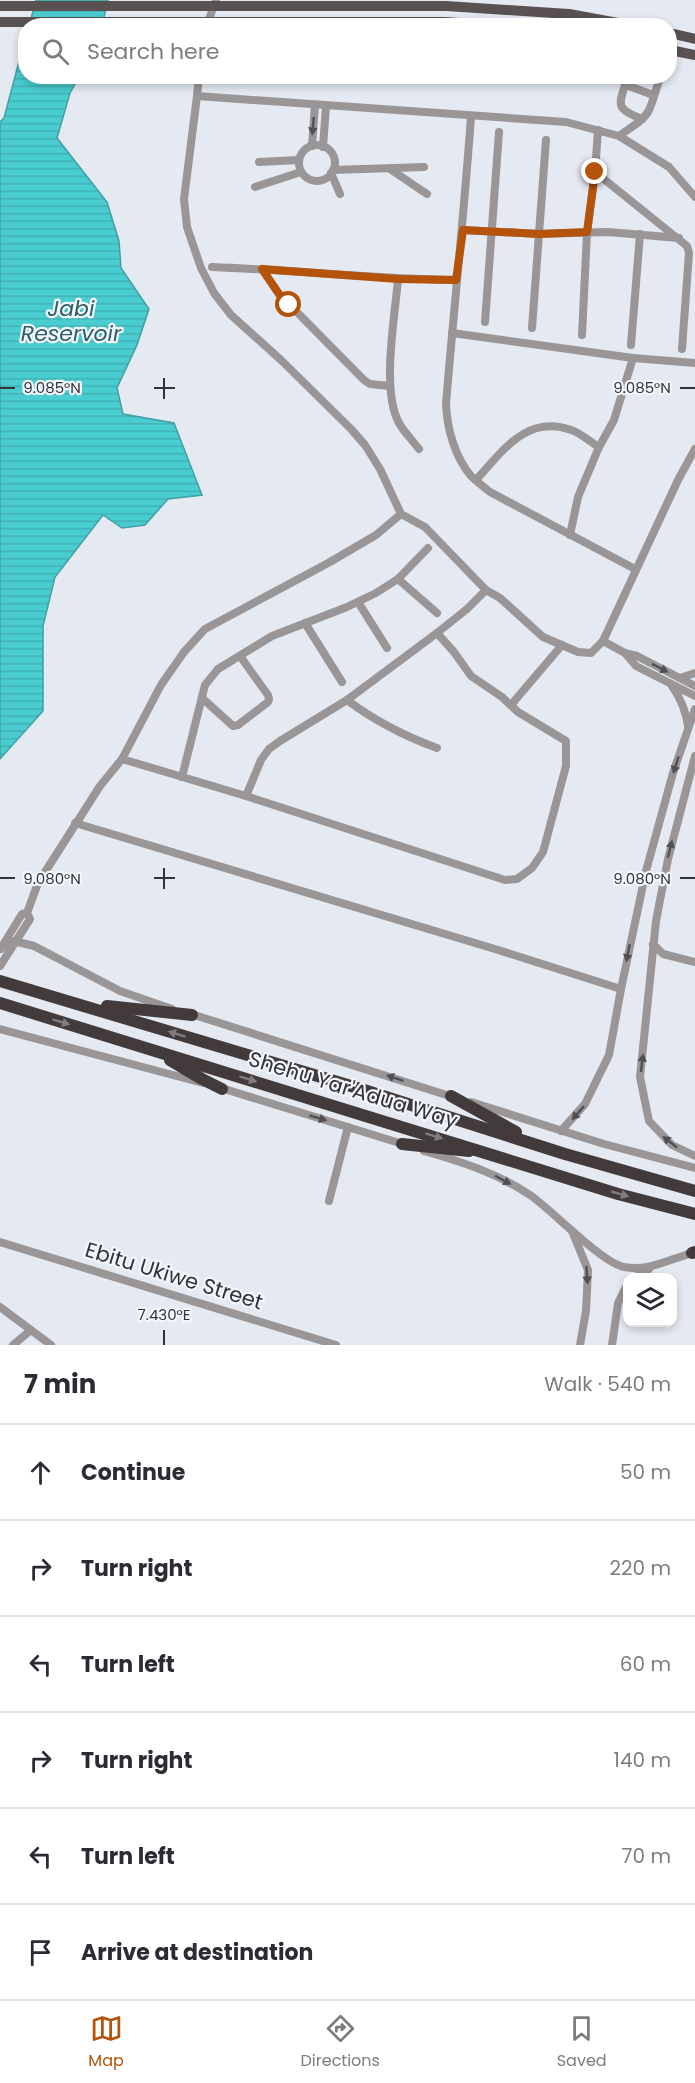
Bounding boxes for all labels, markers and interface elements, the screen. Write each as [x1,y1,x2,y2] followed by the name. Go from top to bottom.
[18,18,677,84] search box
[39,35,72,68] icon: search
[87,36,220,67] text: Search here
[309,116,318,135] one-way arrow
[581,158,607,184] route end
[275,291,301,317] route start
[21,293,122,349] water label: Jabi Reservoir
[23,377,81,398] text: 9.085°N
[613,377,671,398] text: 9.085°N
[652,664,669,673] one-way arrow
[671,756,680,774] one-way arrow
[666,840,676,859] one-way arrow
[23,868,81,889] text: 9.080°N
[613,868,671,889] text: 9.080°N
[623,944,632,963] one-way arrow
[52,1018,70,1027] one-way arrow
[168,1029,186,1038] one-way arrow
[245,1044,461,1135] street label: Shehu Yar'Adua Way
[637,1054,647,1073] one-way arrow
[386,1073,404,1082] one-way arrow
[239,1075,257,1084] one-way arrow
[571,1105,584,1121] one-way arrow
[309,1113,327,1123] one-way arrow
[425,1132,443,1141] one-way arrow
[662,1135,678,1148] one-way arrow
[494,1175,511,1184] one-way arrow
[611,1190,629,1199] one-way arrow
[82,1235,267,1316] street label: Ebitu Ukiwe Street
[582,1266,592,1285] one-way arrow
[623,1273,677,1327] map controls
[623,1273,677,1327] button: layers
[138,1304,190,1325] text: 7.430°E
[24,1366,96,1402] text: 7 min
[544,1370,671,1398] text: Walk · 540 m
[24,1456,57,1489] icon: ahead
[81,1457,185,1488] text: Continue
[620,1458,671,1486] text: 50 m
[24,1552,57,1585] icon: right
[81,1553,192,1584] text: Turn right
[610,1554,671,1582] text: 220 m
[24,1648,57,1681] icon: left
[81,1649,175,1680] text: Turn left
[620,1650,671,1678] text: 60 m
[24,1744,57,1777] icon: right
[81,1745,192,1776] text: Turn right
[614,1746,671,1774] text: 140 m
[24,1840,57,1873] icon: left
[81,1841,175,1872] text: Turn left
[622,1842,671,1870] text: 70 m
[24,1936,57,1969] icon: arrive
[81,1937,313,1968] text: Arrive at destination
[88,2012,124,2073] tab: Map
[301,2012,380,2073] tab: Directions
[557,2012,607,2073] tab: Saved

